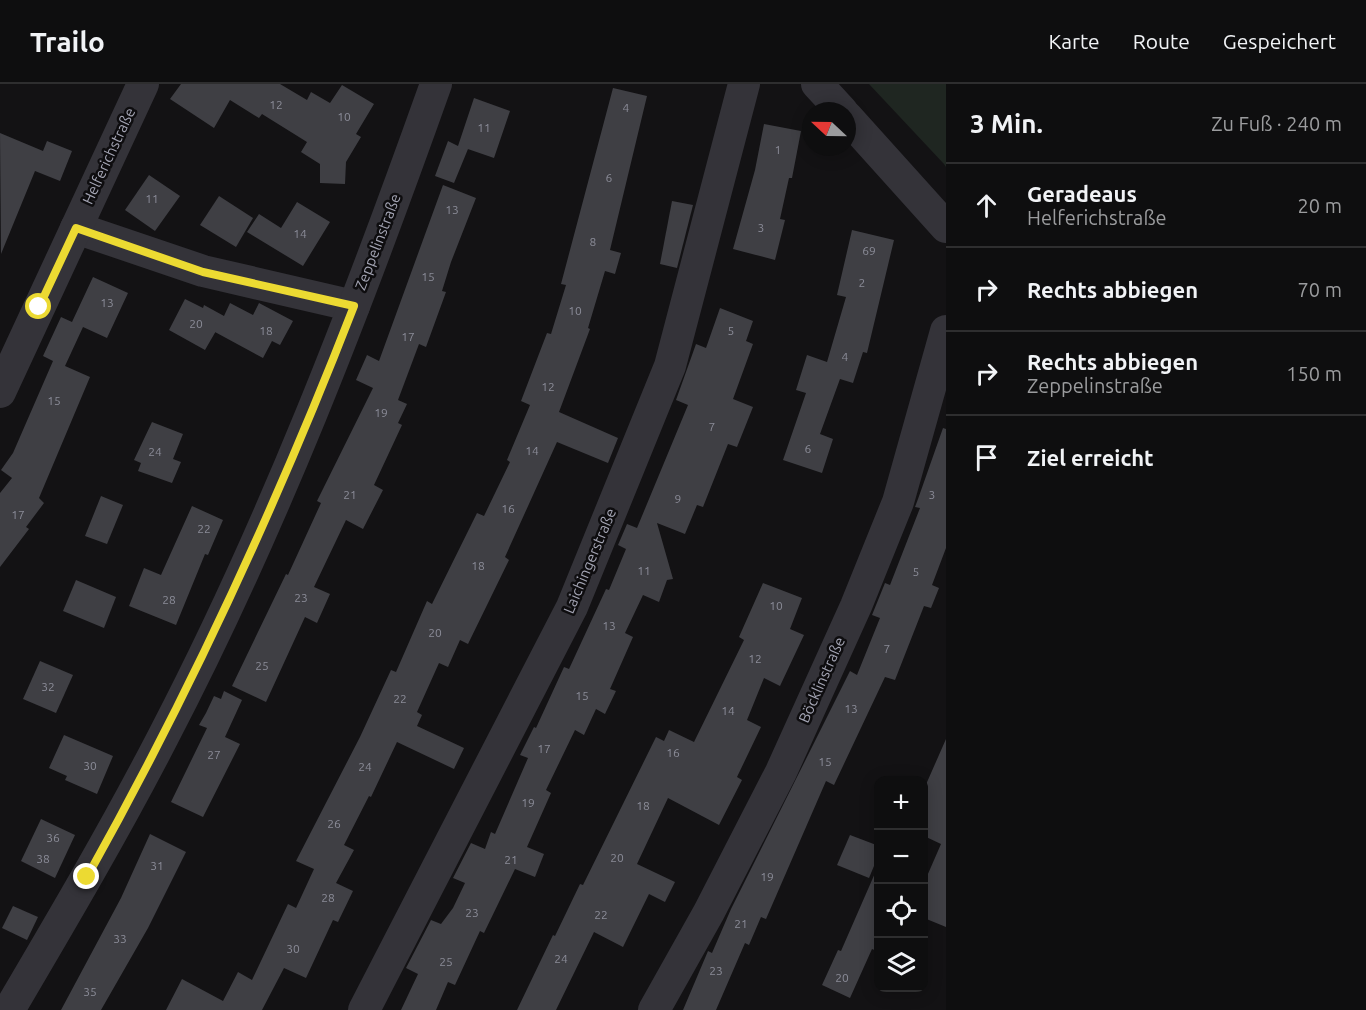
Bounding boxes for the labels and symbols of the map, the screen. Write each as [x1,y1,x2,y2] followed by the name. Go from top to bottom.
[269,98,283,111] house number: 12
[623,101,630,114] house number: 4
[802,102,856,156] north arrow
[79,105,138,207] street label: Helferichstraße
[337,110,351,123] house number: 10
[477,121,491,134] house number: 11
[775,143,781,156] house number: 1
[606,171,613,184] house number: 6
[351,191,404,292] street label: Zeppelinstraße
[145,192,159,205] house number: 11
[445,203,459,216] house number: 13
[758,221,764,234] house number: 3
[293,227,307,240] house number: 14
[590,235,597,248] house number: 8
[862,244,876,257] house number: 69
[421,270,435,283] house number: 15
[859,276,865,289] house number: 2
[25,293,51,319] route start
[100,296,114,309] house number: 13
[568,304,582,317] house number: 10
[189,317,203,330] house number: 20
[259,324,273,337] house number: 18
[728,324,734,337] house number: 5
[401,330,415,343] house number: 17
[842,350,849,363] house number: 4
[541,380,555,393] house number: 12
[47,394,61,407] house number: 15
[374,406,388,419] house number: 19
[709,420,715,433] house number: 7
[805,442,812,455] house number: 6
[525,444,539,457] house number: 14
[148,445,162,458] house number: 24
[343,488,357,501] house number: 21
[929,488,935,501] house number: 3
[675,492,681,505] house number: 9
[501,502,515,515] house number: 16
[560,506,619,616] street label: Laichingerstraße
[11,508,25,521] house number: 17
[197,522,211,535] house number: 22
[471,559,485,572] house number: 18
[637,564,651,577] house number: 11
[913,565,919,578] house number: 5
[294,591,308,604] house number: 23
[162,593,176,606] house number: 28
[769,599,783,612] house number: 10
[602,619,616,632] house number: 13
[428,626,442,639] house number: 20
[795,634,848,725] street label: Böcklinstraße
[884,642,890,655] house number: 7
[748,652,762,665] house number: 12
[255,659,269,672] house number: 25
[41,680,55,693] house number: 32
[575,689,589,702] house number: 15
[393,692,407,705] house number: 22
[844,702,858,715] house number: 13
[721,704,735,717] house number: 14
[537,742,551,755] house number: 17
[666,746,680,759] house number: 16
[207,748,221,761] house number: 27
[818,755,832,768] house number: 15
[83,759,97,772] house number: 30
[358,760,372,773] house number: 24
[521,796,535,809] house number: 19
[636,799,650,812] house number: 18
[327,817,341,830] house number: 26
[46,831,60,844] house number: 36
[610,851,624,864] house number: 20
[36,852,50,865] house number: 38
[504,853,518,866] house number: 21
[150,859,164,872] house number: 31
[73,863,99,889] route end
[760,870,774,883] house number: 19
[321,891,335,904] house number: 28
[465,906,479,919] house number: 23
[594,908,608,921] house number: 22
[734,917,748,930] house number: 21
[113,932,127,945] house number: 33
[286,942,300,955] house number: 30
[554,952,568,965] house number: 24
[439,955,453,968] house number: 25
[709,964,723,977] house number: 23
[835,971,849,984] house number: 20
[83,985,97,998] house number: 35

